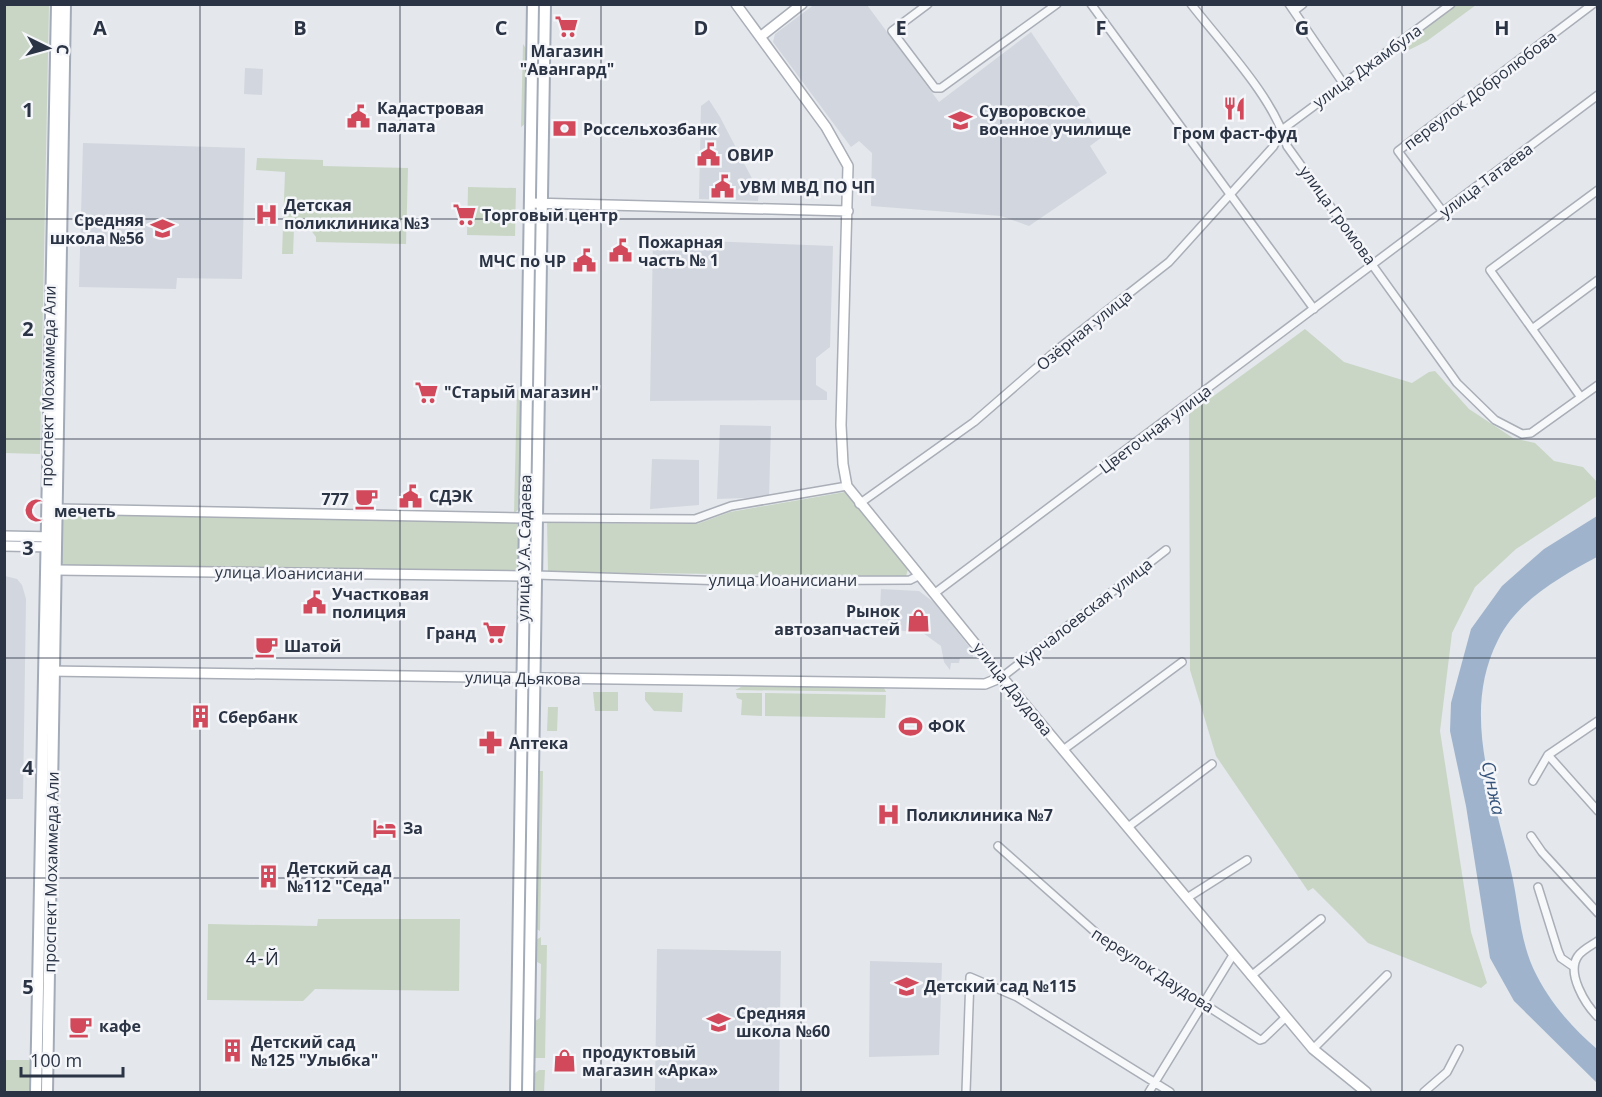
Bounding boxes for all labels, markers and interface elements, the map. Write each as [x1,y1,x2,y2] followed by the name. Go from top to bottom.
[554,13,580,39] supermarket icon: Магазин "Авангард"
[93,14,107,41] text: A
[293,14,307,41] text: B
[495,14,508,41] text: C
[694,14,708,41] text: D
[895,14,907,41] text: E
[1096,14,1106,41] text: F
[1295,14,1309,41] text: G
[1494,14,1510,41] text: H
[18,18,78,78] north arrow
[1308,19,1426,113] street label: улица Джамбула
[1399,25,1561,155] street label: переулок Добролюбова
[520,40,614,80] place label: Магазин "Авангард"
[52,43,74,55] text: С
[1222,95,1248,121] restaurant icon: Гром фаст-фуд
[22,96,34,123] text: 1
[377,97,484,137] place label: Кадастровая палата
[979,100,1131,140] place label: Суворовское военное училище
[346,104,372,130] public building icon: Кадастровая палата
[948,107,974,133] school or university icon: Суворовское военное училище
[552,116,578,142] bank icon: Россельхозбанк
[583,118,717,140] place label: Россельхозбанк
[1173,122,1298,144] place label: Гром фаст-фуд
[1435,138,1537,222] street label: улица Татаева
[696,142,722,168] public building icon: ОВИР
[727,144,774,166] place label: ОВИР
[1295,161,1381,269] street label: улица Громова
[709,174,735,200] public building icon: УВМ МВД ПО ЧП
[740,176,875,198] place label: УВМ МВД ПО ЧП
[284,194,429,234] place label: Детская поликлиника №3
[253,201,279,227] hospital icon: Детская поликлиника №3
[451,202,477,228] supermarket icon: Торговый центр
[482,204,618,226] place label: Торговый центр
[50,209,144,249] place label: Средняя школа №56
[149,216,175,242] school or university icon: Средняя школа №56
[638,231,723,271] place label: Пожарная часть № 1
[607,238,633,264] public building icon: Пожарная часть № 1
[571,248,597,274] public building icon: МЧС по ЧР
[479,250,566,272] place label: МЧС по ЧР
[35,285,61,487] street label: проспект Мохаммеда Али
[1032,285,1136,375] street label: Озёрная улица
[22,315,34,342] text: 2
[413,379,439,405] supermarket icon: "Старый магазин"
[1094,380,1216,478] street label: Цветочная улица
[444,381,599,403] place label: "Старый магазин"
[512,474,536,622] street label: улица У.А. Садаева
[398,483,424,509] public building icon: СДЭК
[429,485,473,507] place label: СДЭК
[354,486,380,512] cafe icon: 777
[322,488,349,510] place label: 777
[23,498,49,524] mosque icon: мечеть
[54,500,116,522] place label: мечеть
[22,534,34,561] text: 3
[1011,553,1157,673] street label: Курчалоевская улица
[215,561,363,585] street label: улица Иоанисиани
[709,569,857,591] street label: улица Иоанисиани
[332,583,429,623] place label: Участковая полиция
[301,590,327,616] public building icon: Участковая полиция
[774,600,900,640] place label: Рынок автозапчастей
[905,607,931,633] shop icon: Рынок автозапчастей
[481,620,507,646] supermarket icon: Гранд
[426,622,476,644] place label: Гранд
[253,633,279,659] cafe icon: Шатой
[284,635,341,657] place label: Шатой
[968,637,1058,741] street label: улица Даудова
[465,666,581,690] street label: улица Дьякова
[187,704,213,730] building icon: Сбербанк
[218,706,298,728] place label: Сбербанк
[897,713,923,739] sports icon: ФОК
[928,715,965,737] place label: ФОК
[478,730,504,756] pharmacy icon: Аптека
[509,732,568,754] place label: Аптека
[22,754,34,781] text: 4
[1477,759,1511,817] water label: Сунжа
[38,771,64,973] street label: проспект Мохаммеда Али
[875,802,901,828] hospital icon: Поликлиника №7
[906,804,1053,826] place label: Поликлиника №7
[372,815,398,841] hotel icon: За
[403,817,423,839] place label: За
[287,857,392,897] place label: Детский сад №112 "Седа"
[256,864,282,890] building icon: Детский сад №112 "Седа"
[1088,922,1218,1018] street label: переулок Даудова
[246,946,280,970] district label: 4-Й
[22,973,34,1000] text: 5
[893,973,919,999] school or university icon: Детский сад №115
[924,975,1076,997] place label: Детский сад №115
[736,1002,830,1042] place label: Средняя школа №60
[705,1009,731,1035] school or university icon: Средняя школа №60
[68,1013,94,1039] cafe icon: кафе
[99,1015,141,1037] place label: кафе
[251,1031,378,1071] place label: Детский сад №125 "Улыбка"
[220,1038,246,1064] building icon: Детский сад №125 "Улыбка"
[21,1040,123,1078] scale bar
[582,1041,718,1081] place label: продуктовый магазин «Арка»
[30,1048,82,1072] text: 100 m
[551,1048,577,1074] shop icon: продуктовый магазин «Арка»

